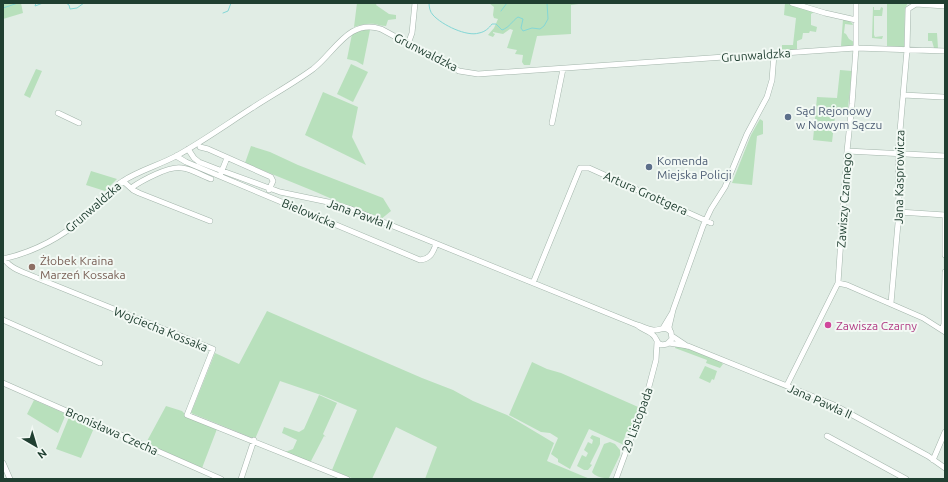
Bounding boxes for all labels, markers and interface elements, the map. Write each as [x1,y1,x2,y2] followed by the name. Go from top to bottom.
[392,30,460,74] street label: Grunwaldzka
[721,46,791,64] street label: Grunwaldzka
[796,104,882,131] place label: Sąd Rejonowy w Nowym Sączu
[783,112,793,122] marker: Sąd Rejonowy w Nowym Sączu
[892,130,906,224] street label: Jana Kasprowicza
[834,152,854,248] street label: Zawiszy Czarnego
[657,154,732,181] place label: Komenda Miejska Policji
[644,162,654,172] marker: Komenda Miejska Policji
[602,169,690,217] street label: Artura Grottgera
[62,179,124,235] street label: Grunwaldzka
[280,196,338,230] street label: Bielowicka
[326,196,394,232] street label: Jana Pawła II
[40,254,126,281] place label: Żłobek Kraina Marzeń Kossaka
[27,262,37,272] marker: Żłobek Kraina Marzeń Kossaka
[112,304,210,354] street label: Wojciecha Kossaka
[836,319,917,332] place label: Zawisza Czarny
[823,320,833,330] marker: Zawisza Czarny
[786,381,854,421] street label: Jana Pawła II
[619,386,655,454] street label: 29 Listopada
[64,405,160,457] street label: Bronisława Czecha
[16,426,56,466] north arrow
[35,447,49,461] text: N

